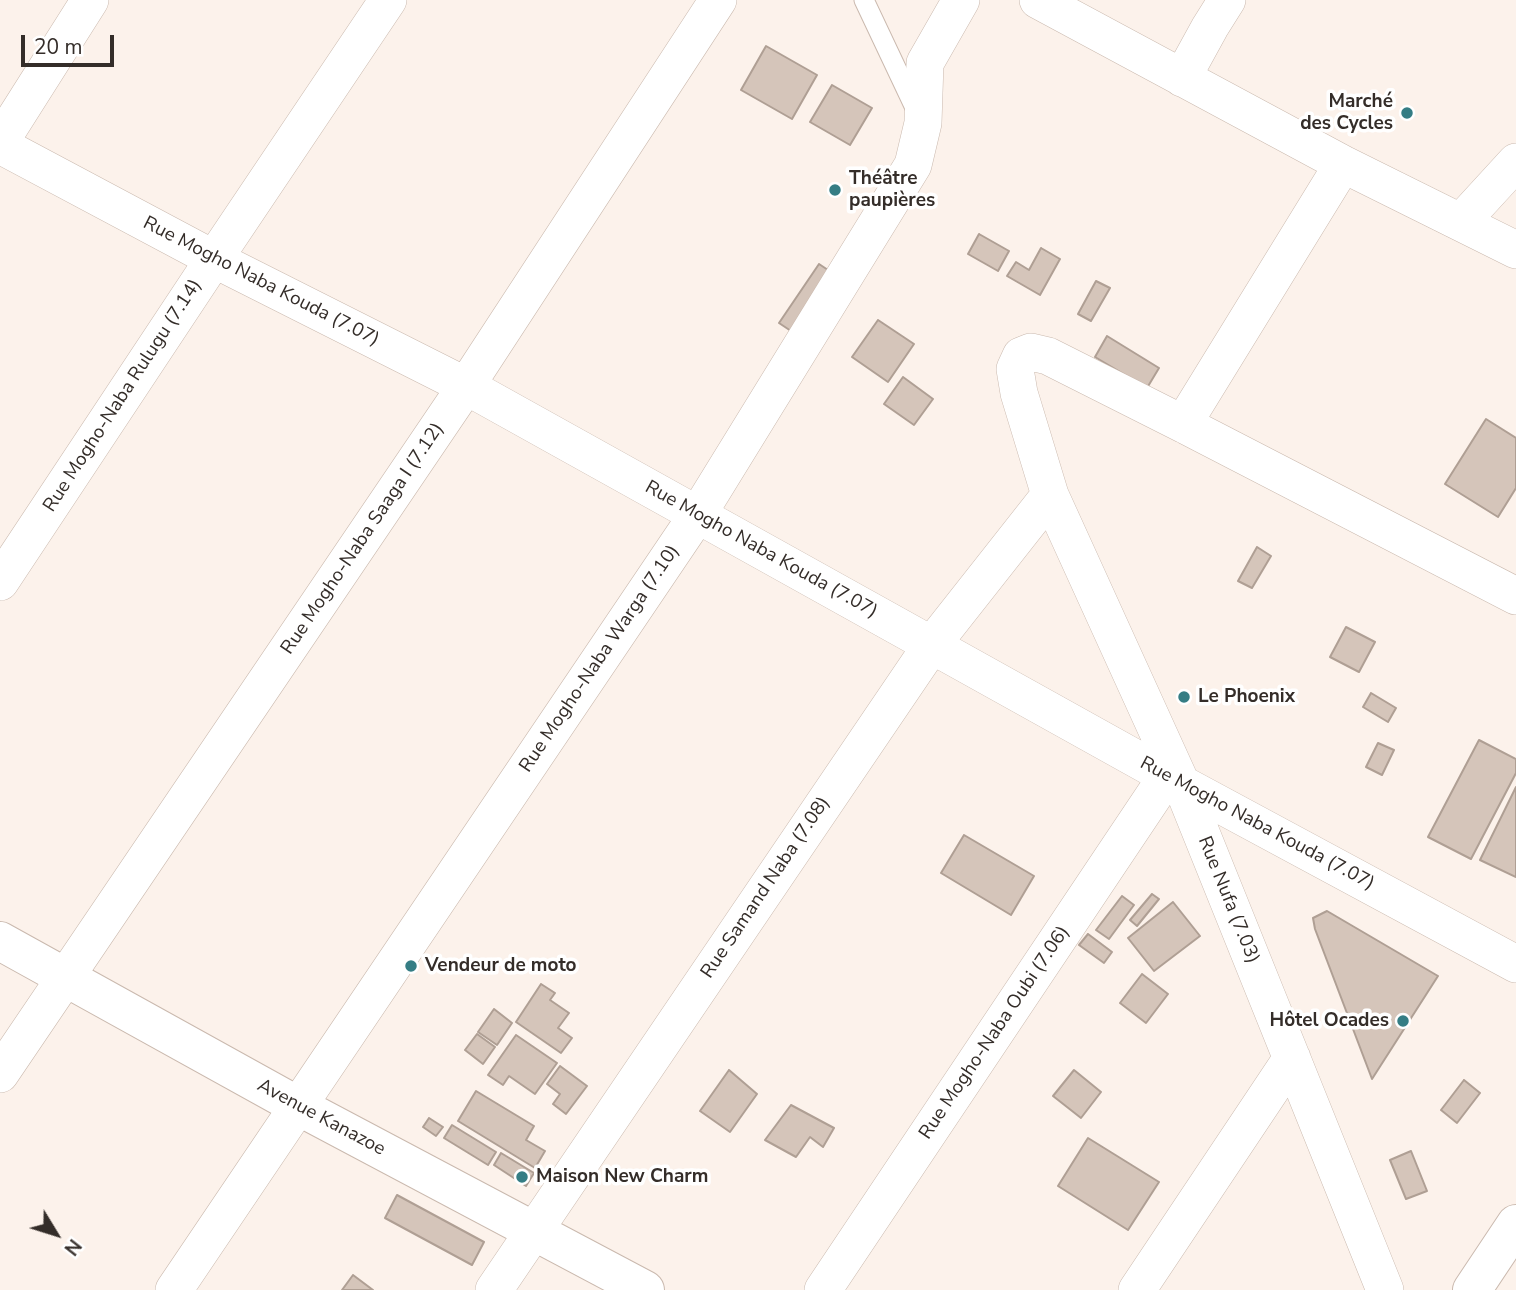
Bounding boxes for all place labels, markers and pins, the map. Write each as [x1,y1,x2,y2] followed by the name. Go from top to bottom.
[1300,91,1393,135] place label: Marché des Cycles
[1399,105,1415,121] marker: Marché des Cycles
[849,168,935,212] place label: Théâtre paupières
[827,182,843,198] marker: Théâtre paupières
[1198,686,1295,708] place label: Le Phoenix
[1176,689,1192,705] marker: Le Phoenix
[425,955,577,977] place label: Vendeur de moto
[403,958,419,974] marker: Vendeur de moto
[1270,1010,1389,1032] place label: Hôtel Ocades
[1395,1013,1411,1029] marker: Hôtel Ocades
[536,1166,708,1188] place label: Maison New Charm
[514,1169,530,1185] marker: Maison New Charm

